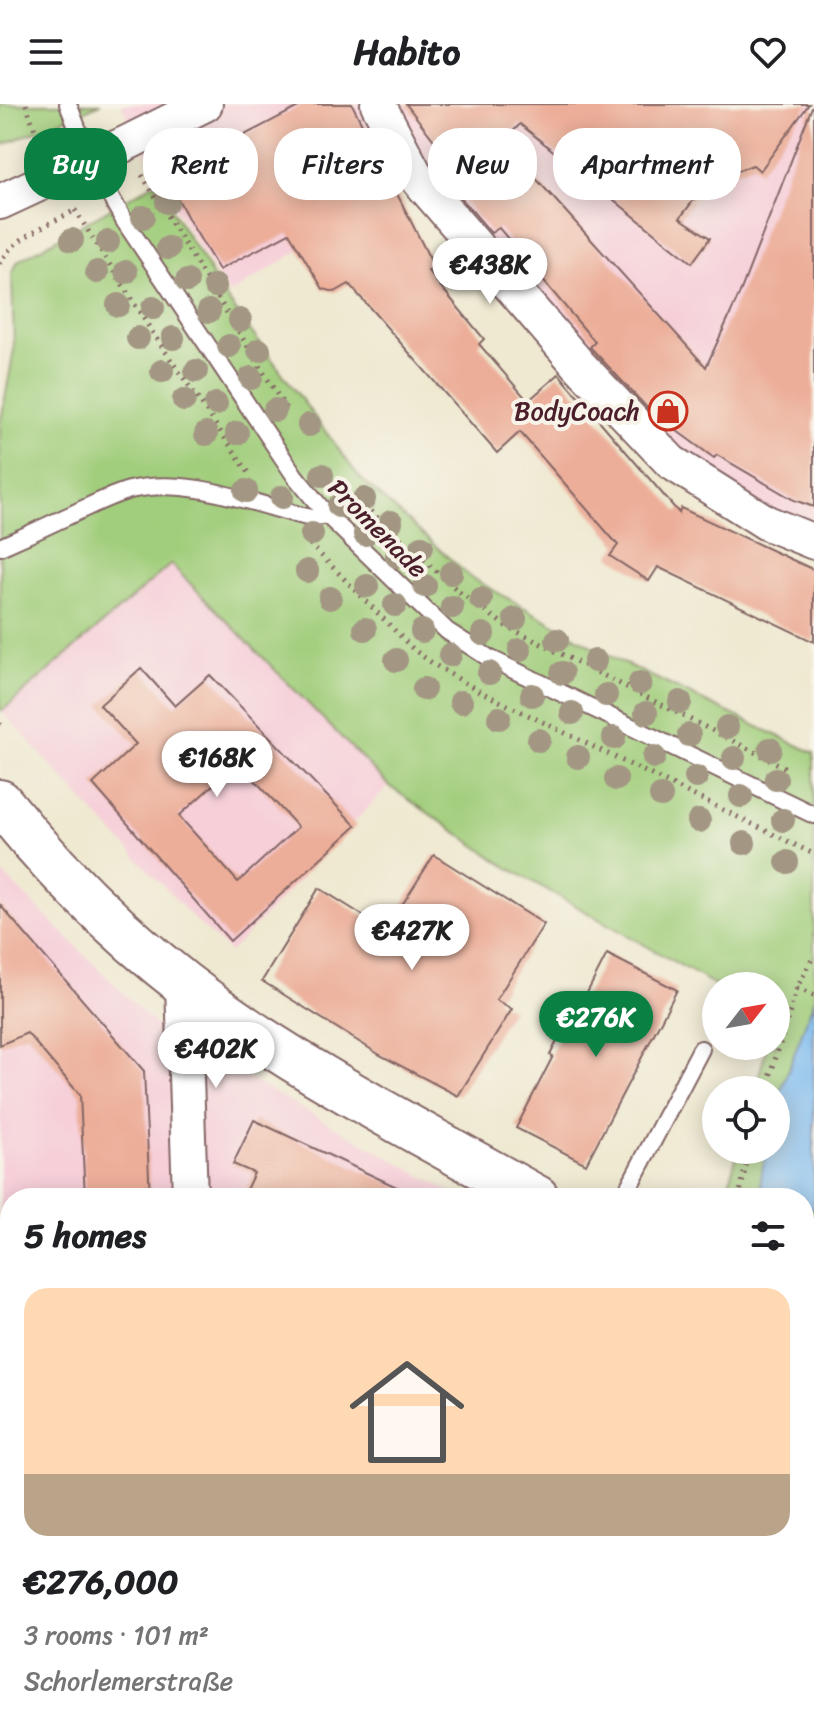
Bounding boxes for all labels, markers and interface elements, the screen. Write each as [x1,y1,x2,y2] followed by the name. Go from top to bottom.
[354,20,460,84] text: Habito
[24,30,68,74] icon: menu
[746,30,790,74] icon: heart
[24,128,127,200] chip: Buy
[143,128,258,200] chip: Rent
[274,128,412,200] chip: Filters
[428,128,537,200] chip: New
[553,128,741,200] chip: Apartment
[434,238,546,306] pin: €438K
[450,241,530,287] text: €438K
[514,388,640,434] place label: BodyCoach
[647,390,689,432] shop icon: BodyCoach
[317,467,439,589] street label: Promenade
[161,731,273,799] pin: €168K
[180,734,254,780] text: €168K
[356,904,468,972] pin: €427K
[372,907,452,953] text: €427K
[702,972,790,1060] north arrow
[702,972,790,1164] map controls
[540,991,652,1059] pin: €276K
[557,994,635,1040] text: €276K
[160,1022,272,1090] pin: €402K
[176,1025,256,1071] text: €402K
[702,1076,790,1164] button: locate
[24,1206,146,1266] text: 5 homes
[746,1214,790,1258] icon: filters
[335,1340,479,1484] icon: home
[24,1552,179,1612] text: €276,000
[24,1612,209,1658] text: 3 rooms · 101 m²
[24,1658,233,1704] text: Schorlemerstraße

